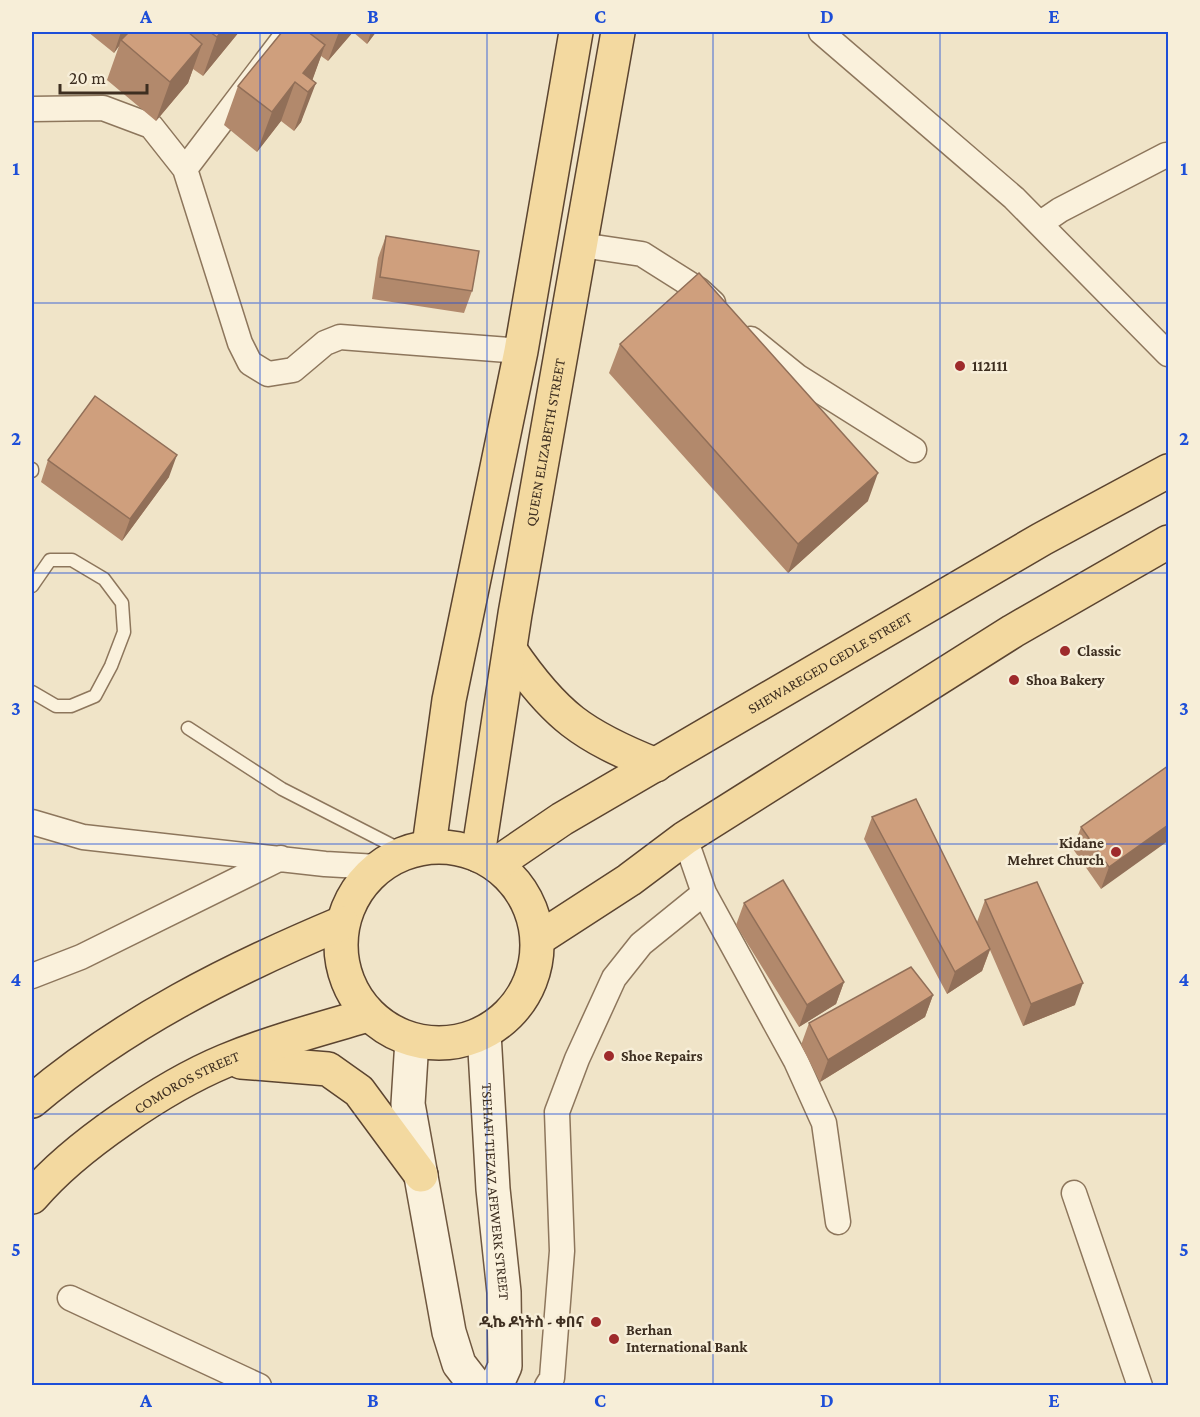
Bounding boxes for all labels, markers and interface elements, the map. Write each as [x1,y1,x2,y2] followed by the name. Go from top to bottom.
[139,5,153,27] text: A
[367,5,379,27] text: B
[594,5,606,27] text: C
[820,5,834,27] text: D
[1048,5,1060,27] text: E
[60,57,147,95] scale bar
[69,68,106,88] text: 20 m
[12,157,20,179] text: 1
[1180,157,1188,179] text: 1
[523,357,568,528] street label: QUEEN ELIZABETH STREET
[972,358,1008,374] place label: 112111
[953,359,967,373] marker: 112111
[11,427,21,449] text: 2
[1179,427,1189,449] text: 2
[745,609,915,717] street label: SHEWAREGED GEDLE STREET
[1077,643,1121,659] place label: Classic
[1058,644,1072,658] marker: Classic
[1026,672,1105,688] place label: Shoa Bakery
[1007,673,1021,687] marker: Shoa Bakery
[11,697,21,719] text: 3
[1179,697,1189,719] text: 3
[1007,835,1104,868] place label: Kidane Mehret Church
[1109,845,1123,859] marker: Kidane Mehret Church
[11,968,22,990] text: 4
[1179,968,1190,990] text: 4
[131,1048,242,1117] street label: COMOROS STREET
[621,1048,703,1064] place label: Shoe Repairs
[602,1049,616,1063] marker: Shoe Repairs
[479,1083,512,1300] street label: TSEHAFI TIEZAZ AFEWERK STREET
[11,1238,21,1260] text: 5
[1179,1238,1189,1260] text: 5
[479,1314,585,1330] place label: ዲኬ ዶነትስ - ቀበና
[589,1315,603,1329] marker: ዲኬ ዶነትስ - ቀበና
[626,1322,748,1355] place label: Berhan International Bank
[607,1332,621,1346] marker: Berhan International Bank
[139,1389,153,1411] text: A
[367,1389,379,1411] text: B
[594,1389,606,1411] text: C
[820,1389,834,1411] text: D
[1048,1389,1060,1411] text: E

